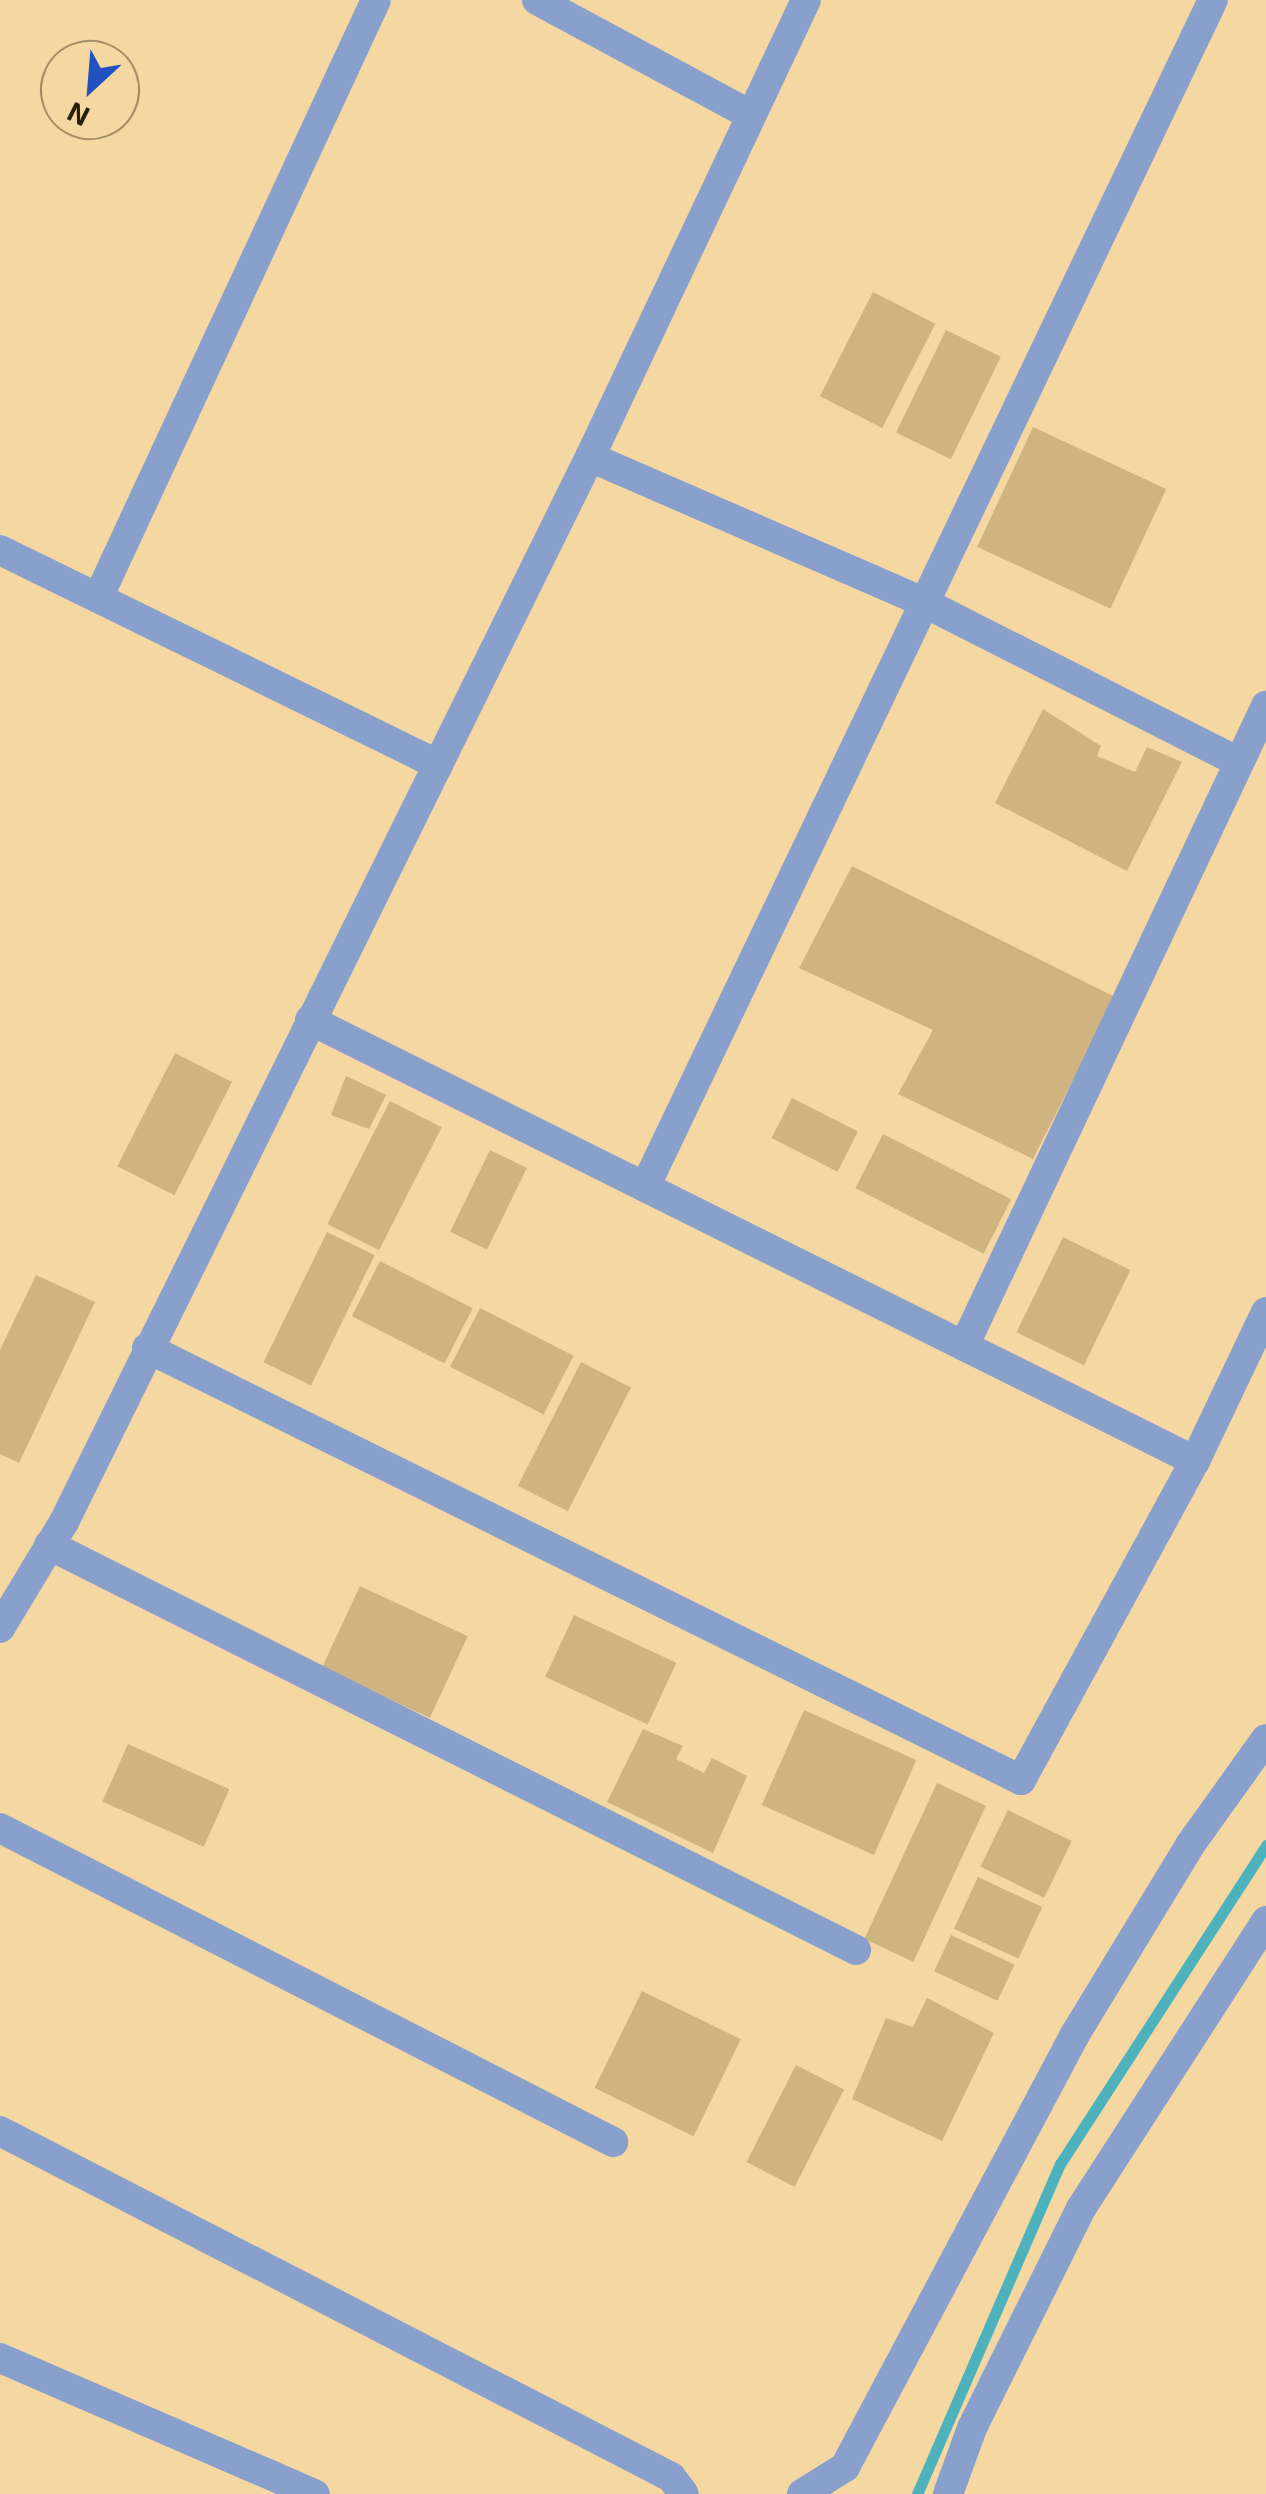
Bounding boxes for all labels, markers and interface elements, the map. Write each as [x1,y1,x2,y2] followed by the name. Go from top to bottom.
[40,40,140,140] north arrow
[61,95,94,135] text: N

